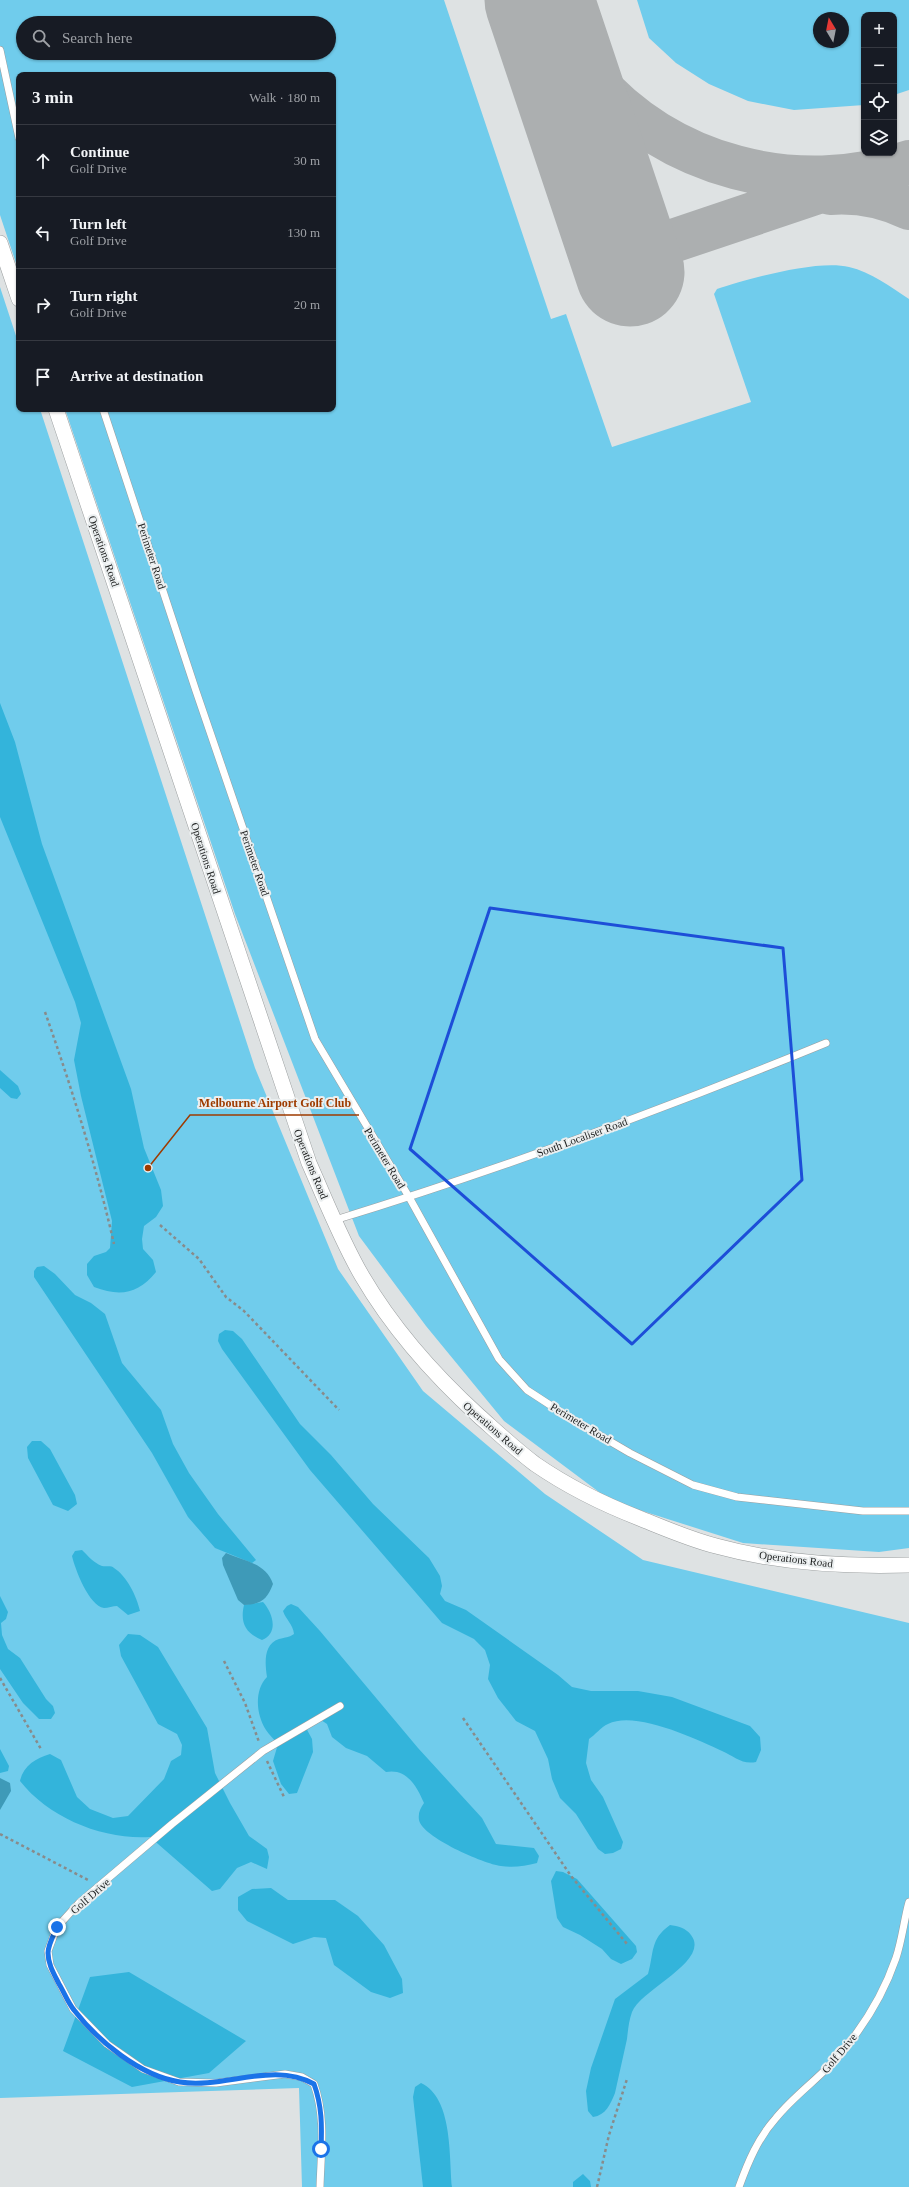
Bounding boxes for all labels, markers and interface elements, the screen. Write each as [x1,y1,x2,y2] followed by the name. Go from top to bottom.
[813,12,849,48] north arrow
[861,12,897,156] map controls
[861,12,897,48] button: +
[16,16,336,60] search box
[30,27,52,49] icon: search
[62,30,132,46] text: Search here
[861,48,897,84] button: −
[861,84,897,120] button: locate
[32,88,73,107] text: 3 min
[249,90,320,105] text: Walk · 180 m
[861,120,897,156] button: layers
[70,144,129,160] text: Continue
[32,150,54,172] icon: ahead
[294,153,320,168] text: 30 m
[70,161,127,176] text: Golf Drive
[70,216,127,232] text: Turn left
[32,222,54,244] icon: left
[287,225,320,240] text: 130 m
[70,233,127,248] text: Golf Drive
[70,288,137,304] text: Turn right
[32,294,54,316] icon: right
[294,297,320,312] text: 20 m
[70,305,127,320] text: Golf Drive
[32,366,54,388] icon: arrive
[70,368,203,384] text: Arrive at destination
[86,514,122,589] street label: Operations Road
[136,521,168,591] street label: Perimeter Road
[189,821,223,896] street label: Operations Road
[238,829,272,898] street label: Perimeter Road
[190,1091,359,1115] callout: Melbourne Airport Golf Club
[199,1096,351,1110] text: Melbourne Airport Golf Club
[535,1115,629,1159] street label: South Localiser Road
[362,1125,408,1191] street label: Perimeter Road
[292,1127,331,1201] street label: Operations Road
[461,1399,525,1457] street label: Operations Road
[548,1400,614,1446] street label: Perimeter Road
[758,1549,834,1570] street label: Operations Road
[68,1876,112,1916] street label: Golf Drive
[48,1918,66,1936] route end
[819,2031,859,2075] street label: Golf Drive
[312,2140,330,2158] route start

